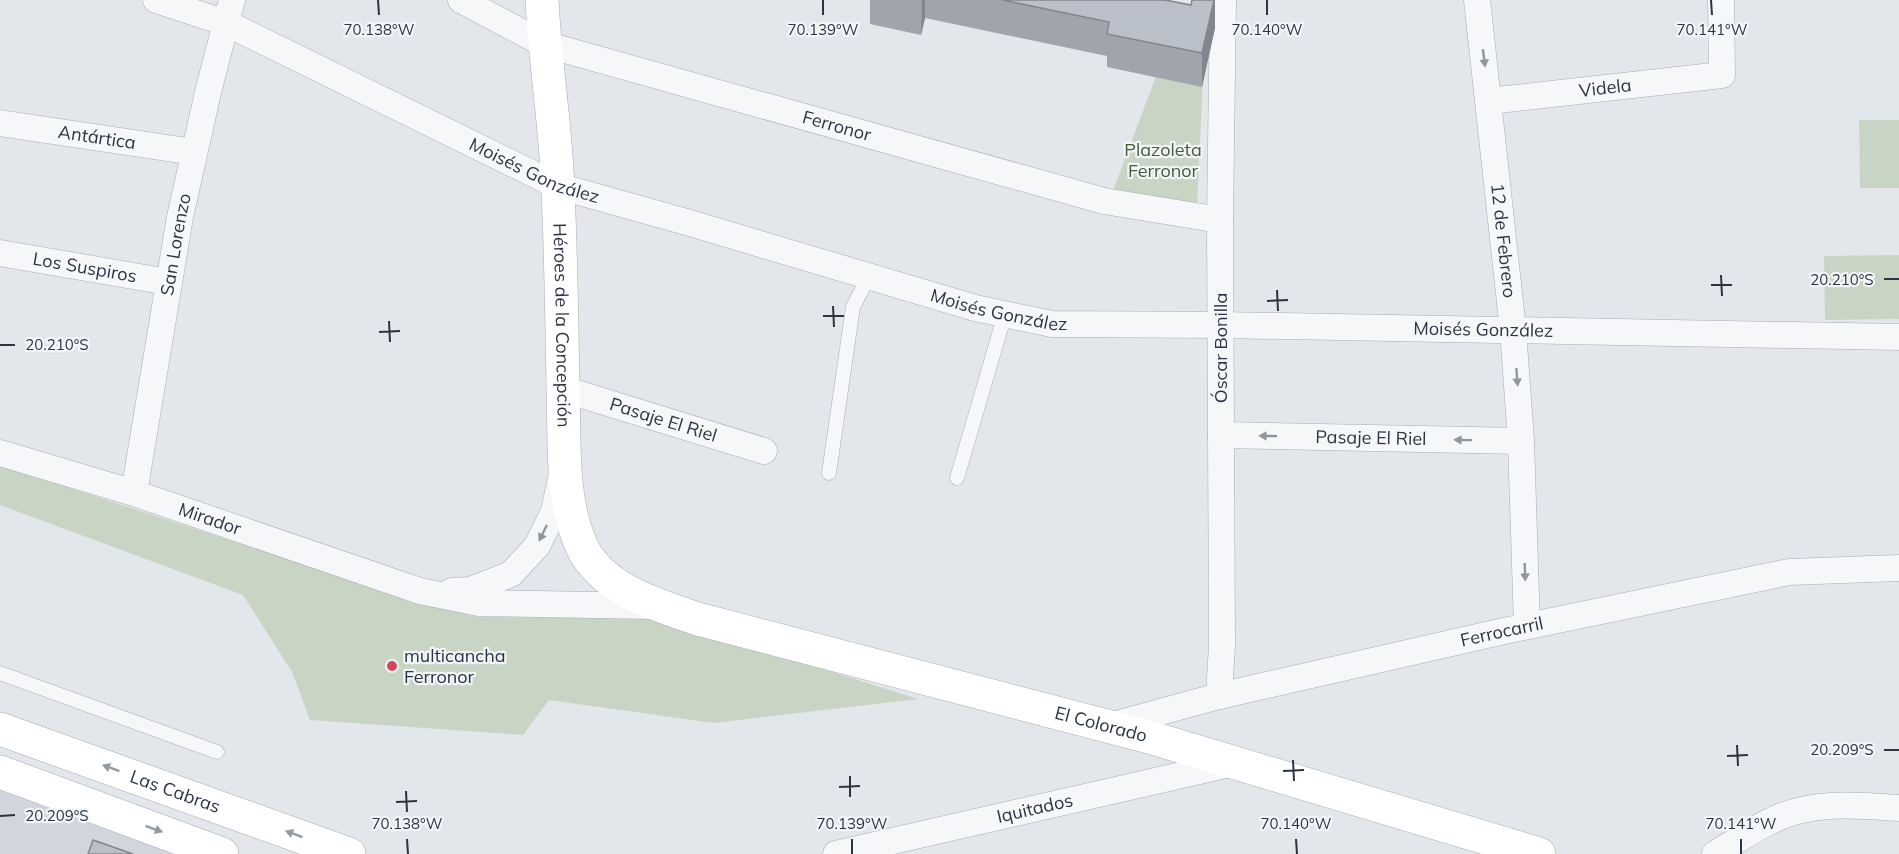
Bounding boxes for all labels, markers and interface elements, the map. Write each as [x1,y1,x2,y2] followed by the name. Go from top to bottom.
[344,20,415,39] text: 70.138°W
[788,20,859,39] text: 70.139°W
[1232,20,1303,39] text: 70.140°W
[1677,20,1748,39] text: 70.141°W
[1479,49,1489,68] one-way arrow
[1578,73,1633,102] street label: Videla
[800,105,874,146] street label: Ferronor
[57,120,137,154] street label: Antártica
[466,132,602,208] street label: Moisés González
[1124,138,1202,182] park label: Plazoleta Ferronor
[1486,182,1521,299] street label: 12 de Febrero
[155,191,196,297] street label: San Lorenzo
[548,223,576,428] street label: Héroes de la Concepción
[31,247,139,287] street label: Los Suspiros
[1810,270,1874,289] text: 20.210°S
[928,283,1067,335] street label: Moisés González
[1209,293,1232,403] street label: Óscar Bonilla
[1413,316,1553,342] street label: Moisés González
[25,335,89,354] text: 20.210°S
[1512,368,1522,387] one-way arrow
[607,392,720,447] street label: Pasaje El Riel
[1315,425,1427,450] street label: Pasaje El Riel
[1258,431,1277,441] one-way arrow
[1453,435,1472,444] one-way arrow
[176,497,245,540] street label: Mirador
[539,525,548,542] one-way arrow
[1520,563,1530,582] one-way arrow
[1458,611,1545,652] street label: Ferrocarril
[404,644,506,688] place label: multicancha Ferronor
[385,659,399,673] marker: multicancha Ferronor
[1053,701,1150,747] street label: El Colorado
[1810,740,1874,759] text: 20.209°S
[101,763,119,773] one-way arrow
[127,765,224,818] street label: Las Cabras
[995,788,1075,828] street label: Iquitados
[25,806,89,825] text: 20.209°S
[372,814,443,833] text: 70.138°W
[817,814,888,833] text: 70.139°W
[1261,814,1332,833] text: 70.140°W
[1706,814,1777,833] text: 70.141°W
[145,824,163,834] one-way arrow
[285,829,303,839] one-way arrow

